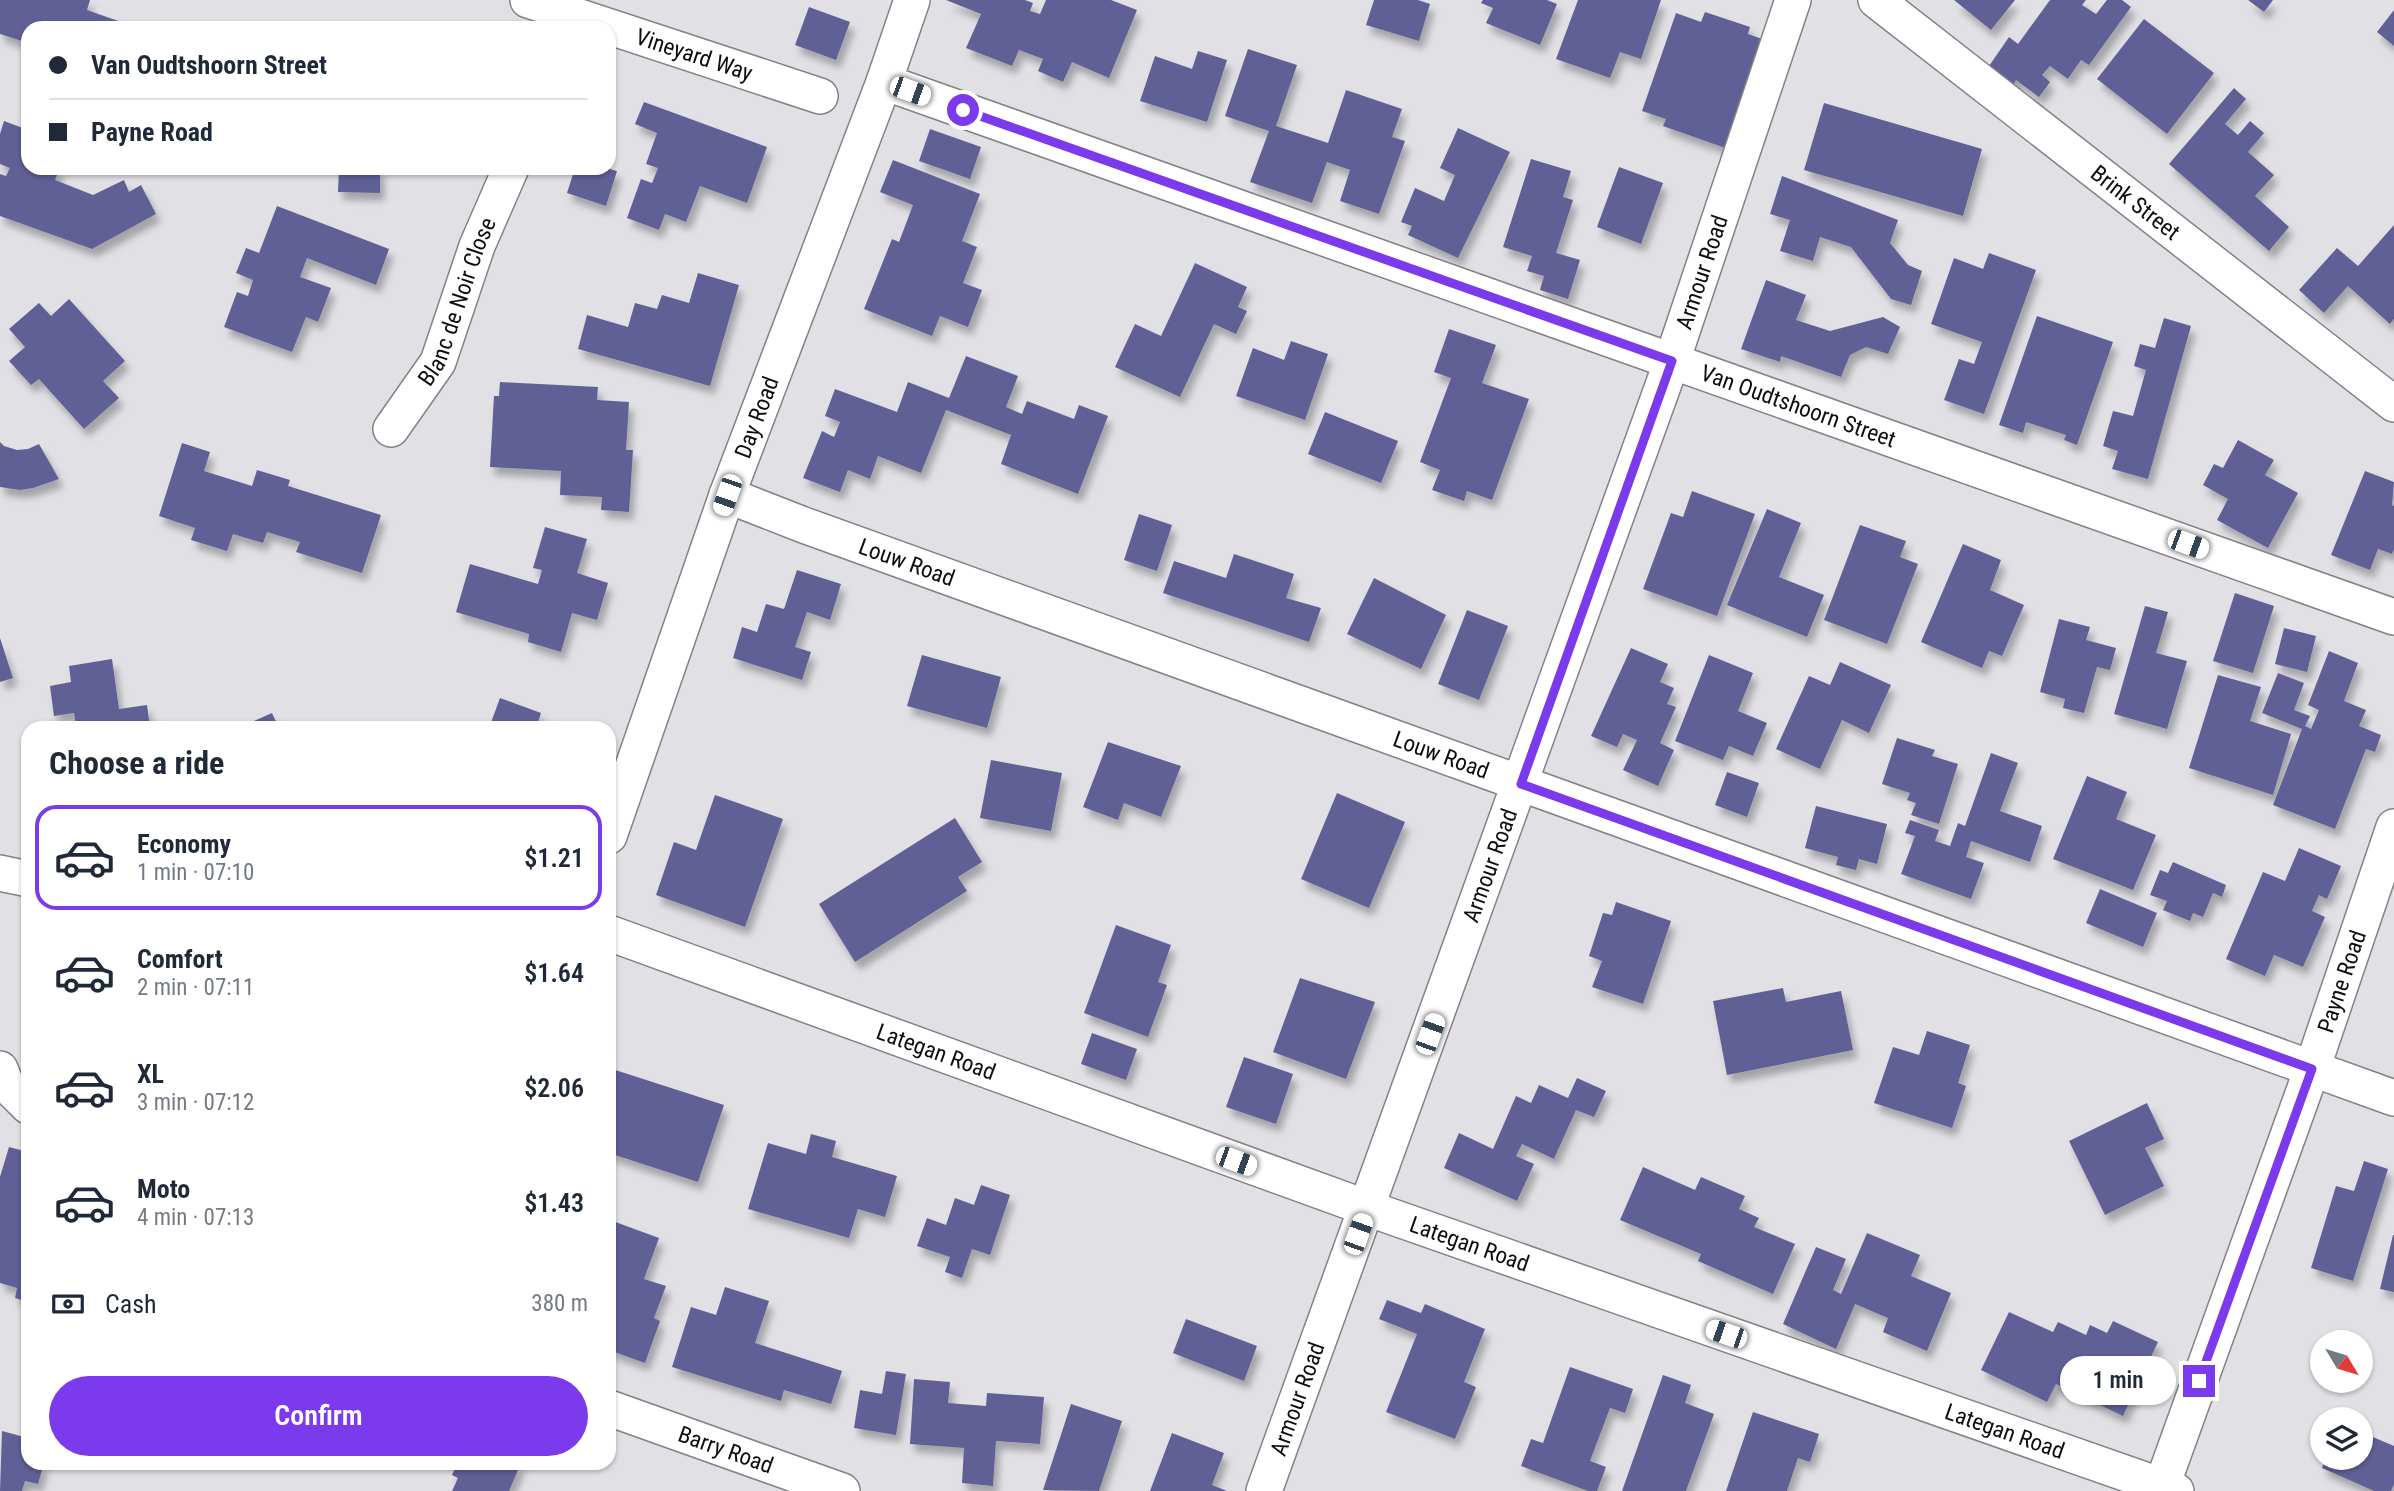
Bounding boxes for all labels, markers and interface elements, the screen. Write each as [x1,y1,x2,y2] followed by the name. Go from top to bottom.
[632,23,757,87] street label: Vineyard Way
[91,50,327,80] text: Van Oudtshoorn Street
[887,74,934,108] car
[947,94,979,126] route start
[91,117,213,147] text: Payne Road
[2085,159,2185,245] street label: Brink Street
[1670,212,1733,333] street label: Armour Road
[412,213,501,391] street label: Blanc de Noir Close
[1697,359,1899,453] street label: Van Oudtshoorn Street
[729,373,784,462] street label: Day Road
[711,472,744,518] car
[2165,527,2212,561] car
[855,532,959,592] street label: Louw Road
[1390,725,1493,784] street label: Louw Road
[49,744,224,782] text: Choose a ride
[1457,805,1523,926] street label: Armour Road
[53,826,116,889] icon: car
[137,829,231,859] text: Economy
[524,843,584,873] text: $1.21
[137,859,254,886] text: 1 min · 07:10
[2312,927,2372,1036] street label: Payne Road
[53,941,116,1004] icon: car
[137,944,223,974] text: Comfort
[524,958,584,988] text: $1.64
[137,974,254,1001] text: 2 min · 07:11
[1413,1011,1448,1057] car
[873,1018,999,1086] street label: Lategan Road
[53,1056,116,1119] icon: car
[137,1059,164,1089] text: XL
[524,1073,584,1103] text: $2.06
[137,1089,254,1116] text: 3 min · 07:12
[1213,1144,1260,1178] car
[53,1171,116,1234] icon: car
[137,1174,190,1204] text: Moto
[524,1188,584,1218] text: $1.43
[137,1204,254,1231] text: 4 min · 07:13
[1341,1211,1376,1257] car
[1406,1211,1533,1277] street label: Lategan Road
[49,1285,87,1323] icon: cash
[105,1289,157,1319] text: Cash
[531,1290,588,1317] text: 380 m
[1703,1317,1750,1351] car
[2310,1330,2373,1393] north arrow
[2310,1330,2373,1470] map controls
[1264,1338,1330,1459] street label: Armour Road
[2059,1356,2174,1406] callout: 1 min
[2183,1365,2215,1397] route end
[2093,1367,2143,1394] text: 1 min
[49,1376,588,1456] button: Confirm
[1942,1398,2068,1464] street label: Lategan Road
[2310,1407,2373,1470] button: layers
[675,1420,777,1479] street label: Barry Road

